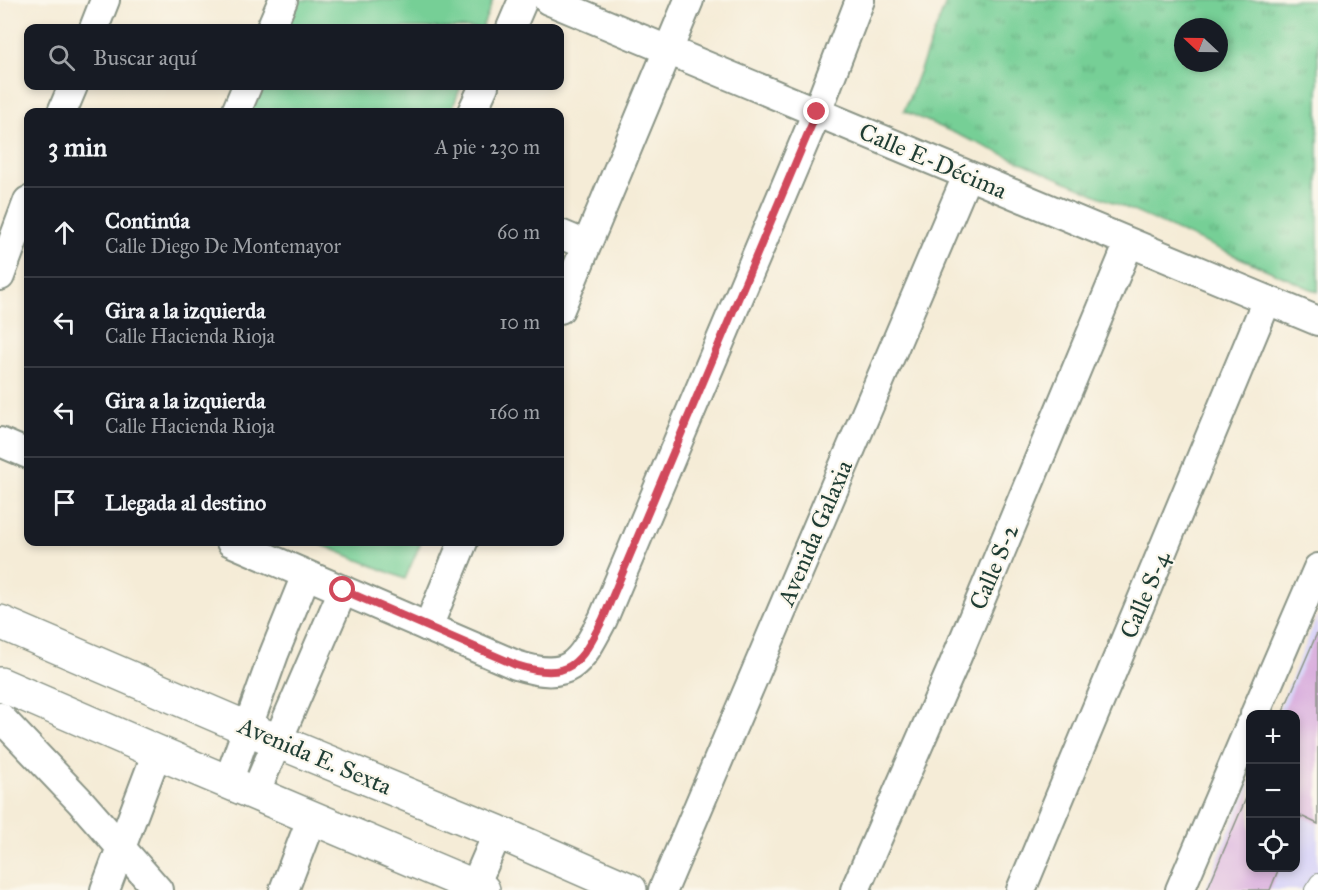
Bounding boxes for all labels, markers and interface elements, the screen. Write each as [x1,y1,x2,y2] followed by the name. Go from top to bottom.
[1174,18,1228,72] north arrow
[24,24,564,90] search box
[45,41,78,74] icon: search
[93,44,196,71] text: Buscar aquí
[803,98,829,124] route end
[855,116,1012,206] street label: Calle E-Décima
[48,131,107,163] text: 3 min
[435,135,540,159] text: A pie · 230 m
[105,207,190,234] text: Continúa
[48,216,81,249] icon: ahead
[497,220,540,244] text: 60 m
[105,234,341,258] text: Calle Diego De Montemayor
[105,297,266,324] text: Gira a la izquierda
[48,306,81,339] icon: left
[499,310,540,334] text: 10 m
[105,324,275,348] text: Calle Hacienda Rioja
[105,387,266,414] text: Gira a la izquierda
[48,396,81,429] icon: left
[489,400,540,424] text: 160 m
[105,414,275,438] text: Calle Hacienda Rioja
[771,455,859,611] street label: Avenida Galaxia
[48,486,81,519] icon: arrive
[105,489,266,516] text: Llegada al destino
[963,520,1025,614] street label: Calle S-2
[1113,546,1177,643] street label: Calle S-4
[329,576,355,602] route start
[233,710,397,802] street label: Avenida E. Sexta
[1246,710,1300,872] map controls
[1246,710,1300,764] button: +
[1246,764,1300,818] button: −
[1246,818,1300,872] button: locate

